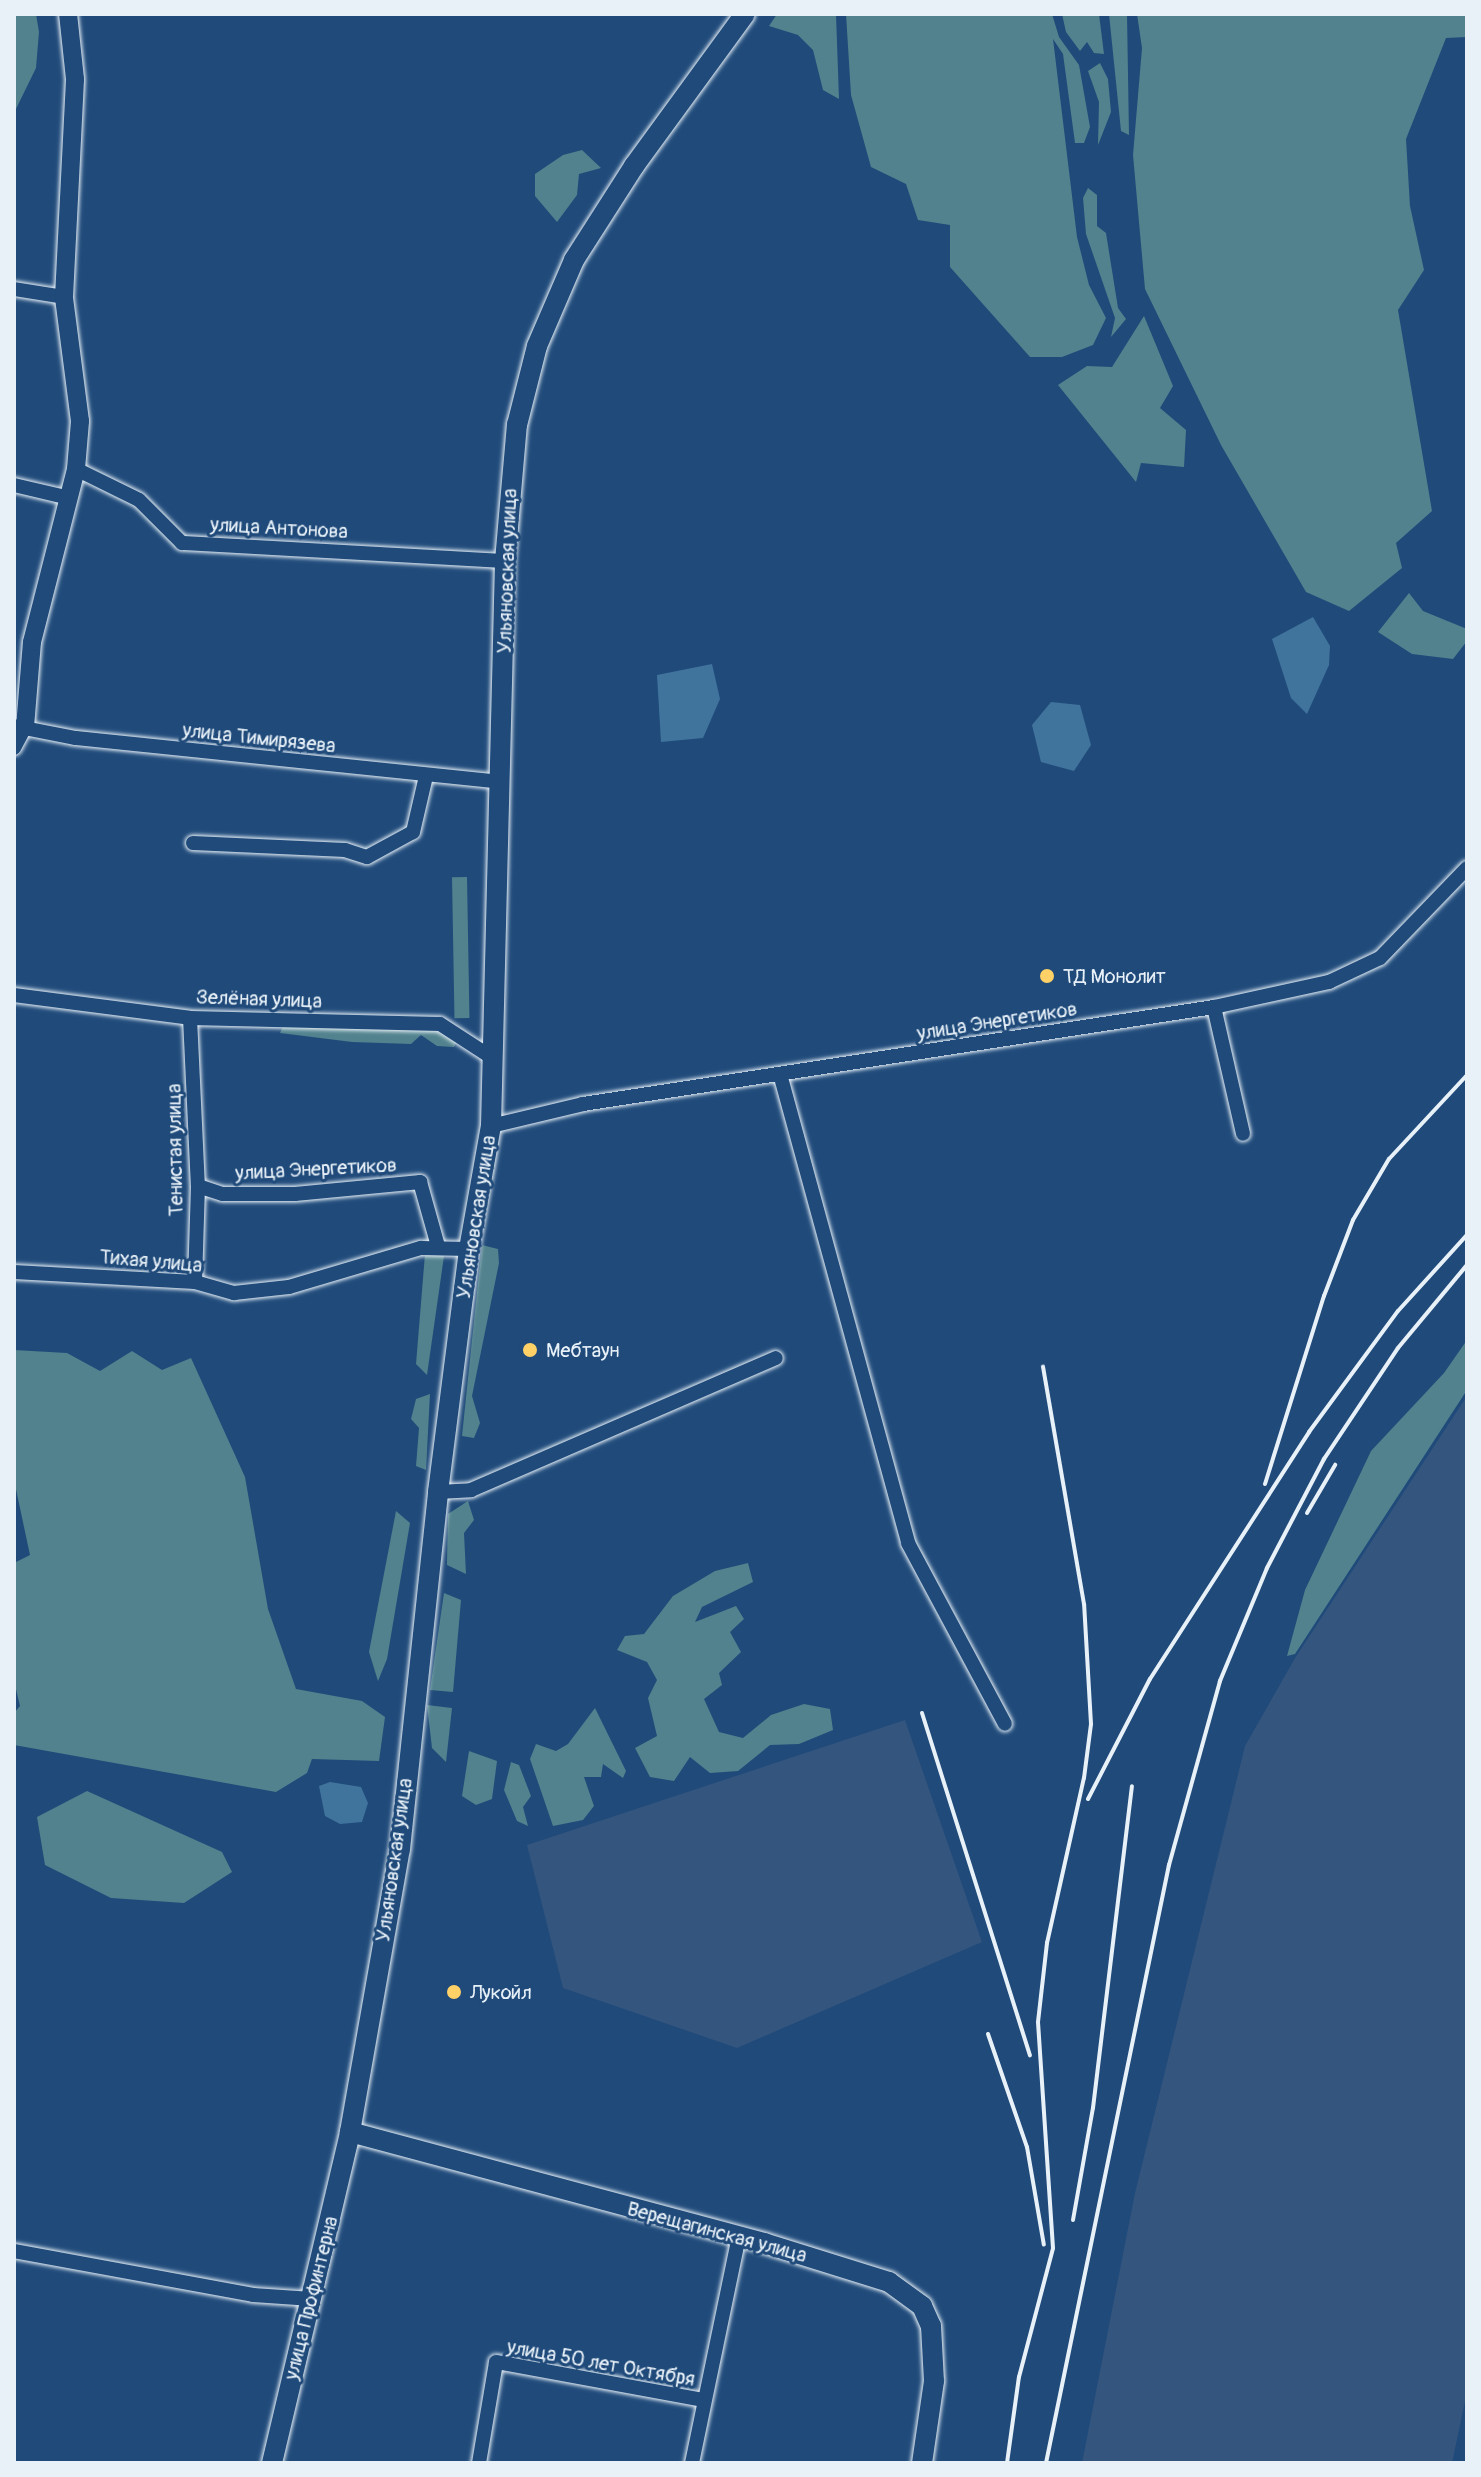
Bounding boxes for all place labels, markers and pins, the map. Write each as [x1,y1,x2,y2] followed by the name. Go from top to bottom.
[1063,964,1166,988] place label: ТД Монолит
[1038,967,1056,985] marker: ТД Монолит
[546,1338,620,1362] place label: Мебтаун
[521,1341,539,1359] marker: Мебтаун
[470,1980,532,2004] place label: Лукойл
[445,1983,463,2001] marker: Лукойл

